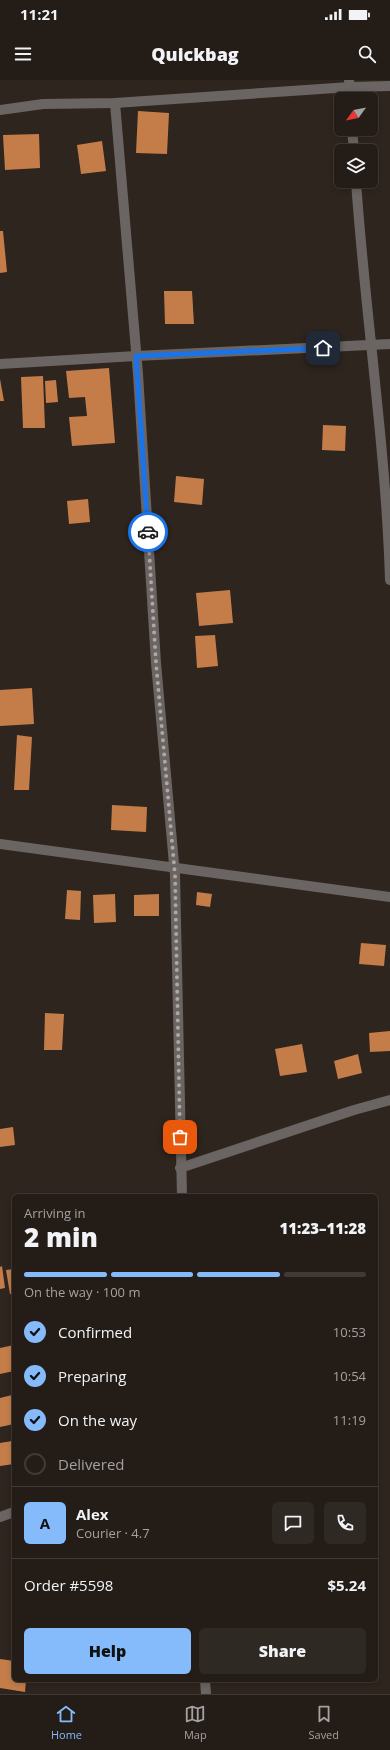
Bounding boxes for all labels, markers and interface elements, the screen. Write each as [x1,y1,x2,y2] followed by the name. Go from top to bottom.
[20,4,59,24] text: 11:21
[151,42,239,66] text: Quickbag
[12,43,34,65] icon: menu
[356,43,378,65] icon: search
[334,92,378,136] north arrow
[334,92,378,188] map controls
[334,144,378,188] button: layers
[306,331,340,365] pin
[312,337,334,359] icon: home
[128,512,168,552] courier
[137,521,159,543] icon: car
[163,1120,197,1154] pin
[169,1126,191,1148] icon: bag
[24,1204,86,1222] text: Arriving in
[280,1218,366,1238] text: 11:23–11:28
[24,1219,98,1255] text: 2 min
[24,1283,140,1301] text: On the way · 100 m
[24,1321,46,1343] icon: check
[58,1322,132,1342] text: Confirmed
[333,1323,366,1341] text: 10:53
[24,1365,46,1387] icon: check
[58,1366,126,1386] text: Preparing
[333,1367,366,1385] text: 10:54
[24,1409,46,1431] icon: check
[58,1410,137,1430] text: On the way
[333,1411,366,1429] text: 11:19
[58,1454,125,1474] text: Delivered
[272,1502,314,1544] button: chat
[324,1502,366,1544] button: phone
[76,1504,108,1524] text: Alex
[40,1513,50,1533] text: A
[76,1524,150,1542] text: Courier · 4.7
[24,1575,113,1595] text: Order #5598
[327,1575,366,1595] text: $5.24
[24,1628,191,1674] button: Help
[199,1628,366,1674] button: Share
[51,1703,82,1742] tab: Home
[184,1703,207,1742] tab: Map
[308,1703,339,1742] tab: Saved

